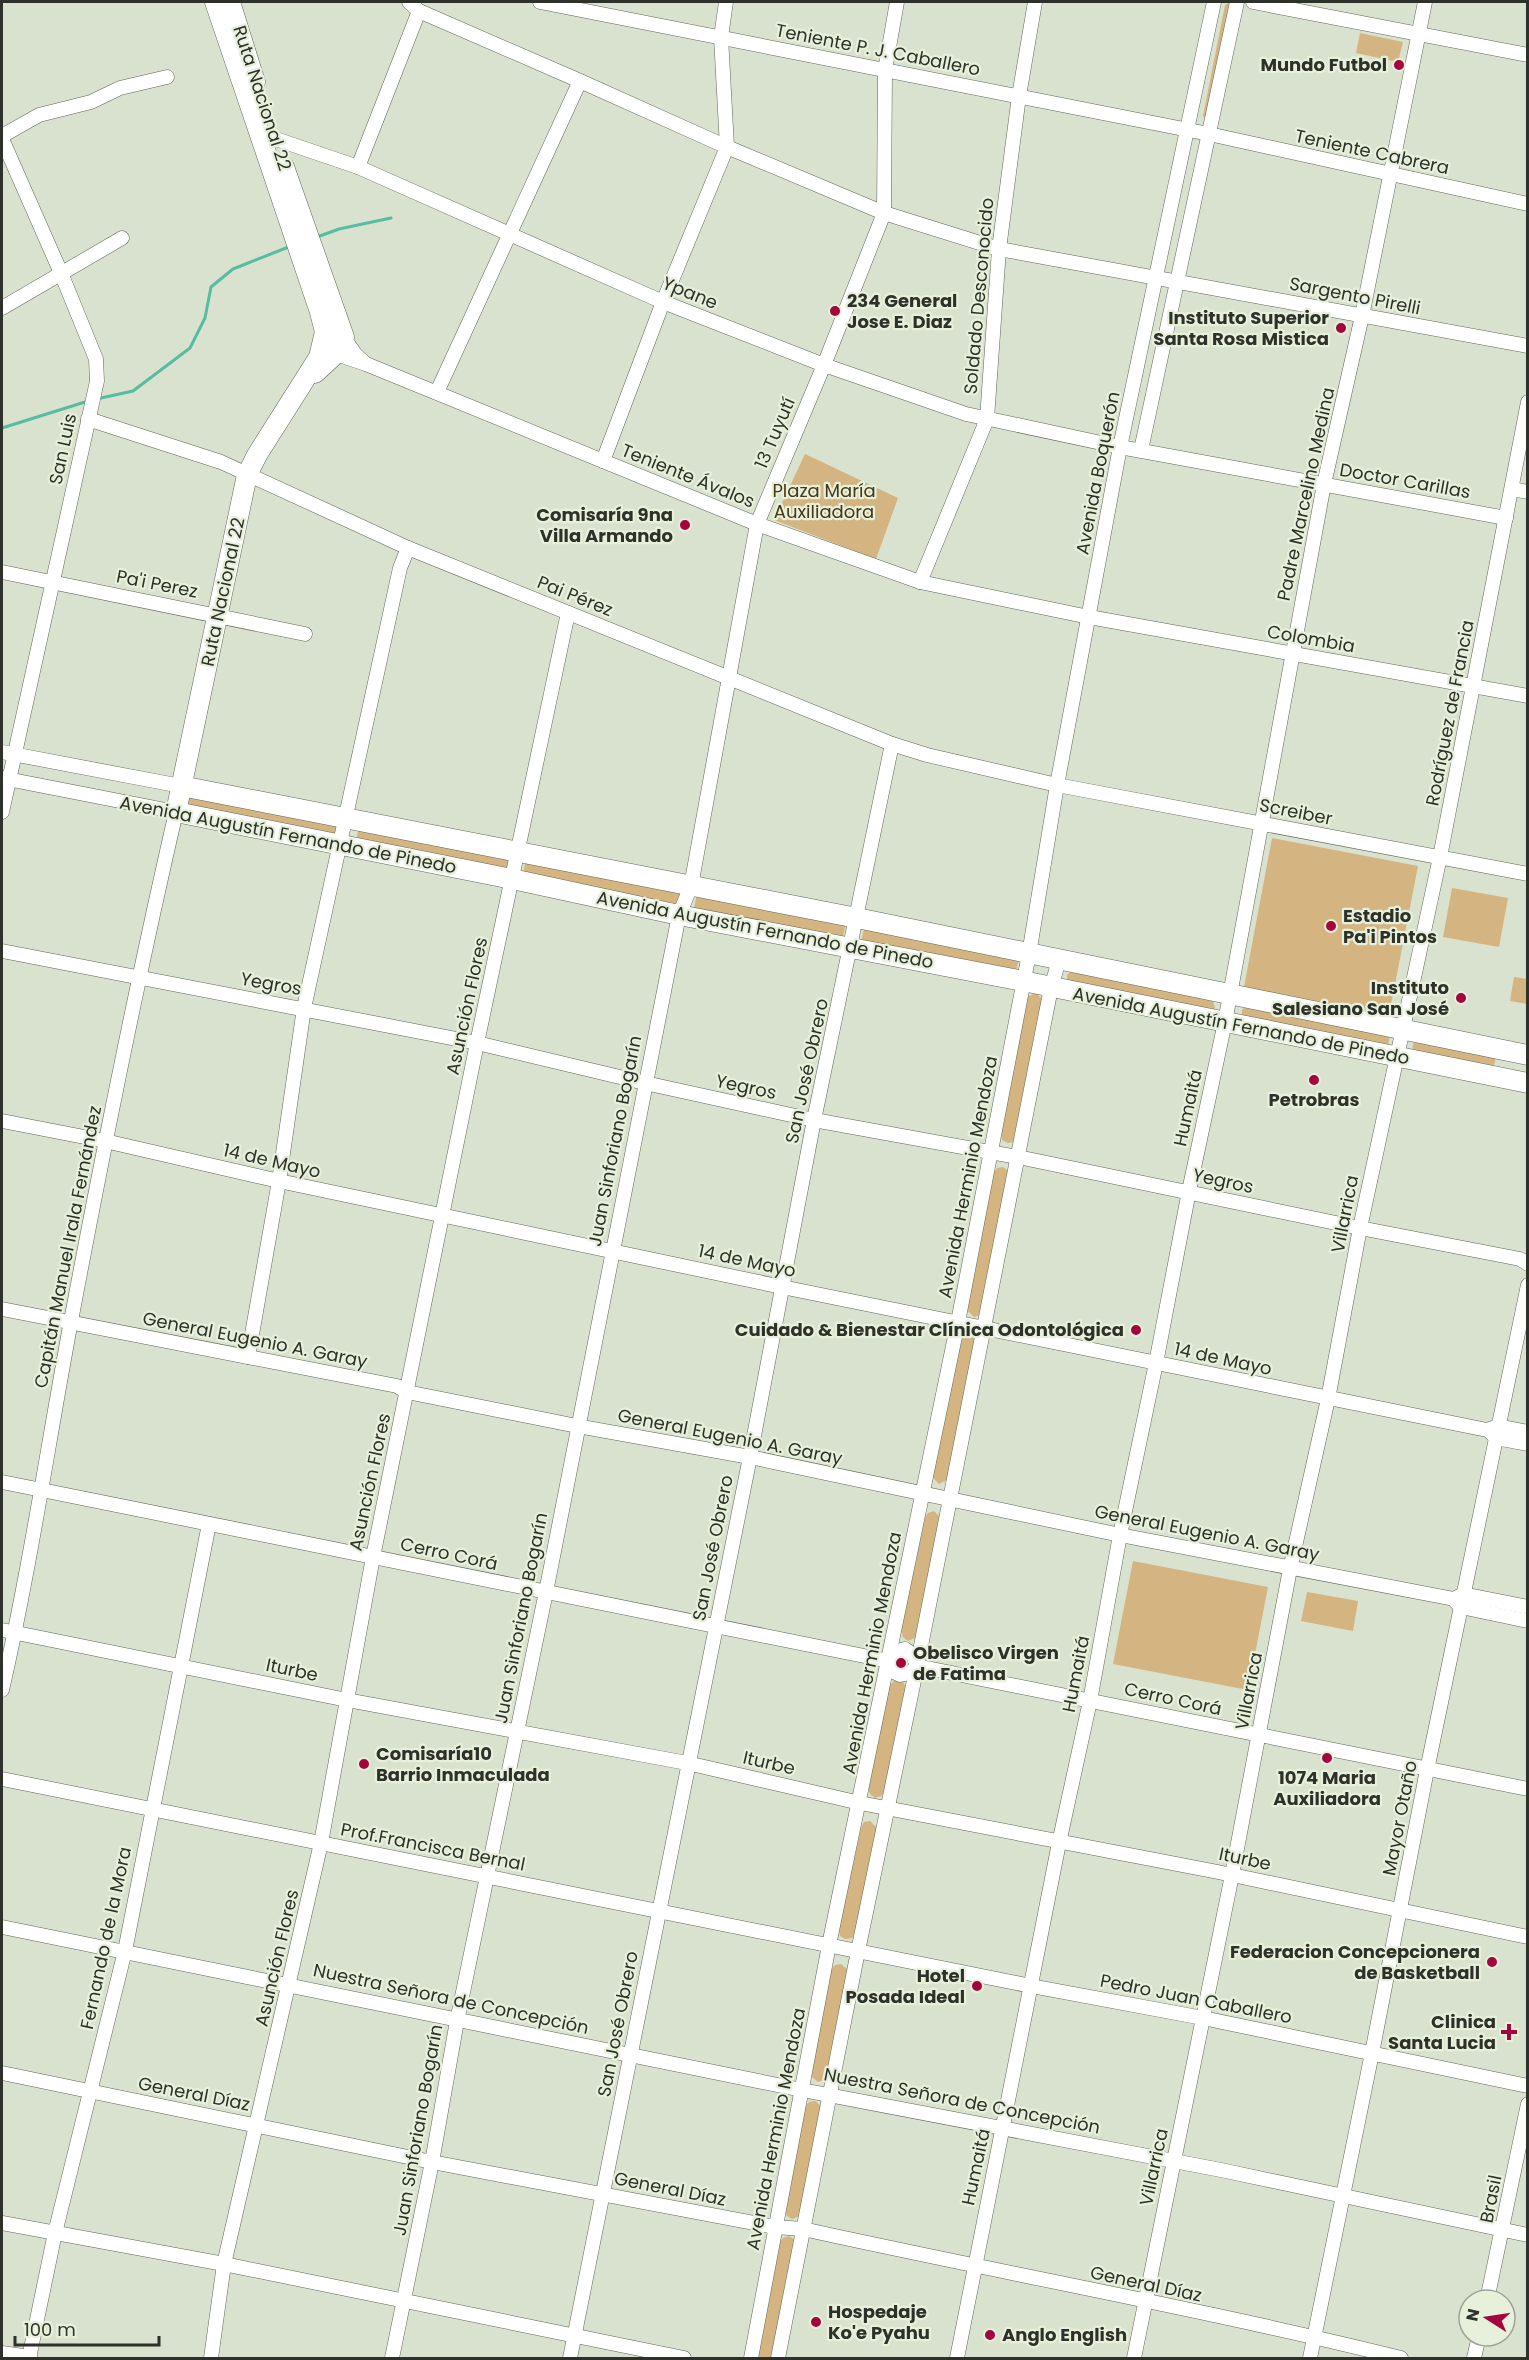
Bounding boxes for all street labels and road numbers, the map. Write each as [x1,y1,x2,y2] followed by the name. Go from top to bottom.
[774,17,982,82] street label: Teniente P. J. Caballero
[227,22,298,174] street label: Ruta Nacional 22
[1293,123,1452,180] street label: Teniente Cabrera
[957,197,1000,395] street label: Soldado Desconocido
[659,270,722,315] street label: Ypane
[1287,271,1423,320] street label: Sargento Pirelli
[1271,385,1340,603] street label: Padre Marcelino Medina
[1069,389,1126,557] street label: Avenida Boquerón
[748,393,801,472] street label: 13 Tuyutí
[43,411,82,487] street label: San Luis
[618,437,759,514] street label: Teniente Ávalos
[1338,457,1472,504] street label: Doctor Carillas
[195,515,250,668] street label: Ruta Nacional 22
[114,563,200,604] street label: Pa'i Perez
[534,569,617,622] street label: Pai Pérez
[1265,618,1357,659] street label: Colombia
[1419,618,1480,808] street label: Rodríguez de Francia
[118,790,459,879] street label: Avenida Augustín Fernando de Pinedo
[1257,792,1335,831] street label: Screiber
[595,885,936,974] street label: Avenida Augustín Fernando de Pinedo
[440,935,493,1077] street label: Asunción Flores
[239,966,304,1001] street label: Yegros
[1071,981,1412,1070] street label: Avenida Augustín Fernando de Pinedo
[779,996,834,1146] street label: San José Obrero
[582,1033,647,1248] street label: Juan Sinforiano Bogarín
[932,1054,1003,1300] street label: Avenida Herminio Mendoza
[1167,1067,1208,1149] street label: Humaitá
[713,1068,779,1105] street label: Yegros
[28,1104,107,1390] street label: Capitán Manuel Irala Fernández
[221,1137,323,1184] street label: 14 de Mayo
[1190,1162,1256,1199] street label: Yegros
[1325,1173,1364,1255] street label: Villarrica
[696,1238,798,1283] street label: 14 de Mayo
[141,1305,370,1374] street label: General Eugenio A. Garay
[1172,1336,1274,1381] street label: 14 de Mayo
[616,1402,845,1471] street label: General Eugenio A. Garay
[343,1411,396,1553] street label: Asunción Flores
[686,1473,739,1623] street label: San José Obrero
[1093,1498,1322,1567] street label: General Eugenio A. Garay
[488,1510,553,1725] street label: Juan Sinforiano Bogarín
[836,1530,907,1776] street label: Avenida Herminio Mendoza
[398,1531,500,1576] street label: Cerro Corá
[1056,1633,1095,1714] street label: Humaitá
[1229,1650,1268,1732] street label: Villarrica
[264,1652,320,1687] street label: Iturbe
[1122,1676,1224,1721] street label: Cerro Corá
[741,1744,798,1781] street label: Iturbe
[1376,1758,1423,1878] street label: Mayor Otaño
[339,1816,528,1877] street label: Prof.Francisca Bernal
[1217,1841,1273,1876] street label: Iturbe
[74,1844,137,2032] street label: Fernando de la Mora
[249,1887,304,2029] street label: Asunción Flores
[591,1949,644,2099] street label: San José Obrero
[311,1957,591,2040] street label: Nuestra Señora de Concepción
[1098,1968,1294,2029] street label: Pedro Juan Caballero
[740,2006,811,2252] street label: Avenida Herminio Mendoza
[387,2022,448,2238] street label: Juan Sinforiano Bogarín
[822,2061,1102,2140] street label: Nuestra Señora de Concepción
[136,2070,252,2117] street label: General Díaz
[955,2126,996,2208] street label: Humaitá
[1133,2126,1174,2208] street label: Villarrica
[612,2165,728,2212] street label: General Díaz
[1474,2173,1507,2225] street label: Brasil
[1088,2259,1204,2308] street label: General Díaz

